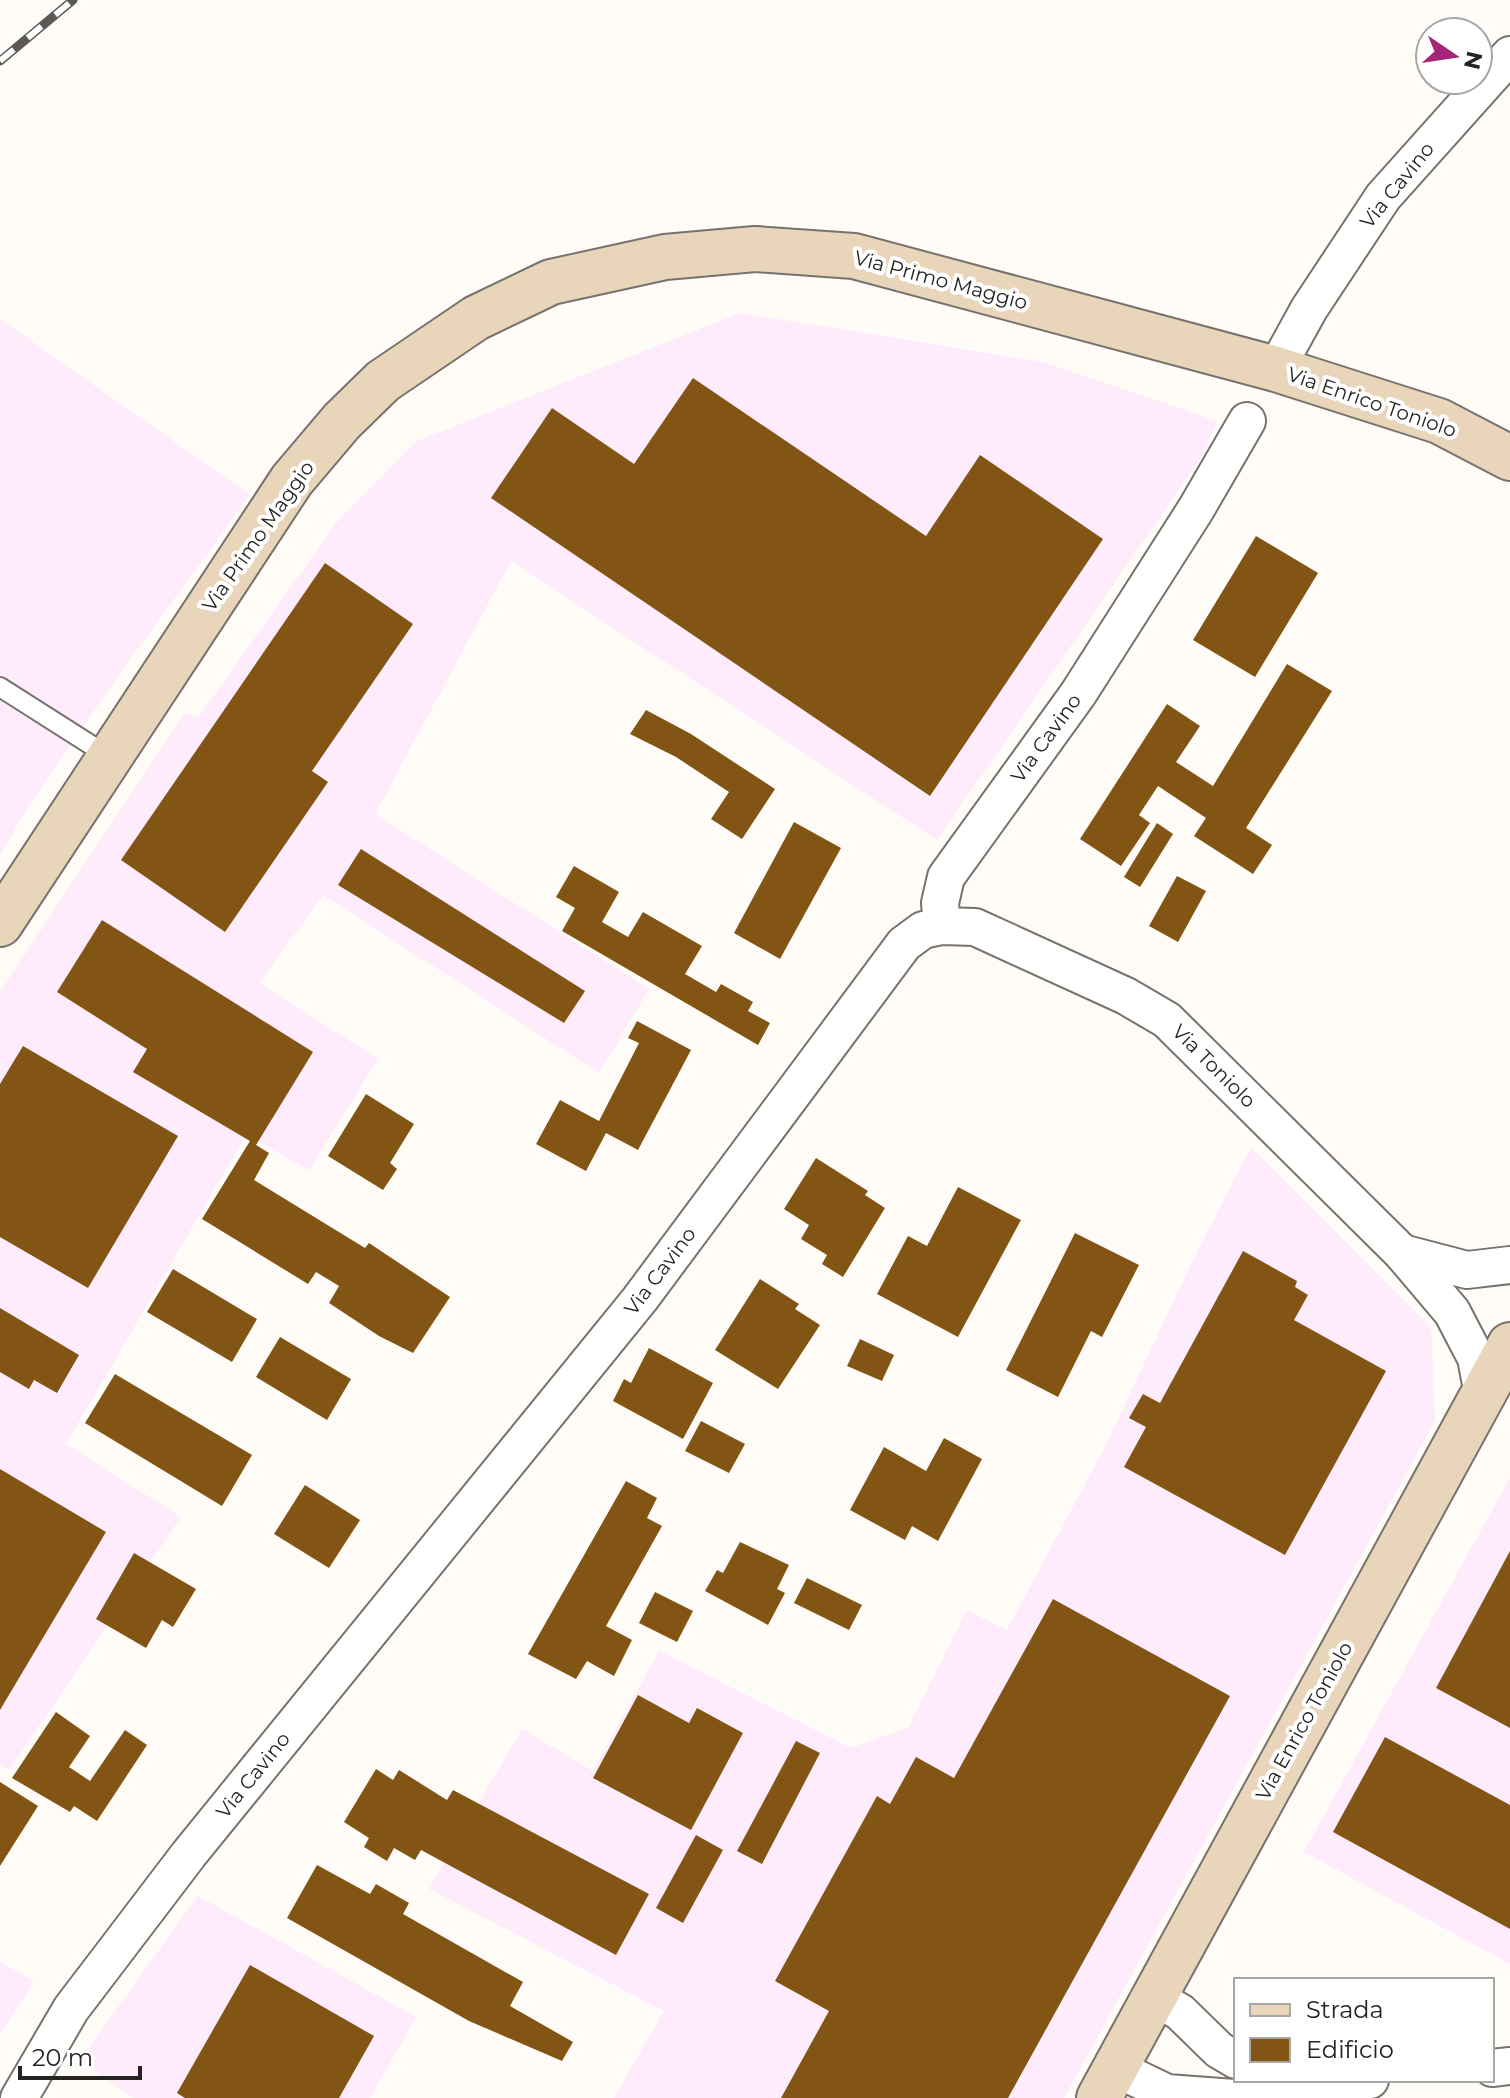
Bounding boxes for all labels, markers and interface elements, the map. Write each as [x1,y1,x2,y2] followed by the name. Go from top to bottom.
[1414,16,1494,96] north arrow
[1458,49,1488,72] text: N
[1355,137,1439,233] street label: Via Cavino
[852,245,1030,315] street label: Via Primo Maggio
[1284,362,1460,442] street label: Via Enrico Toniolo
[197,456,319,616] street label: Via Primo Maggio
[1006,689,1086,787] street label: Via Cavino
[1167,1019,1261,1113] street label: Via Toniolo
[619,1222,701,1320] street label: Via Cavino
[1251,1638,1357,1804] street label: Via Enrico Toniolo
[211,1727,295,1823] street label: Via Cavino
[1234,1978,1494,2082] legend
[1306,1995,1384,2024] text: Strada
[20,2030,140,2080] scale bar
[1306,2035,1394,2064] text: Edificio
[32,2043,93,2072] text: 20 m

